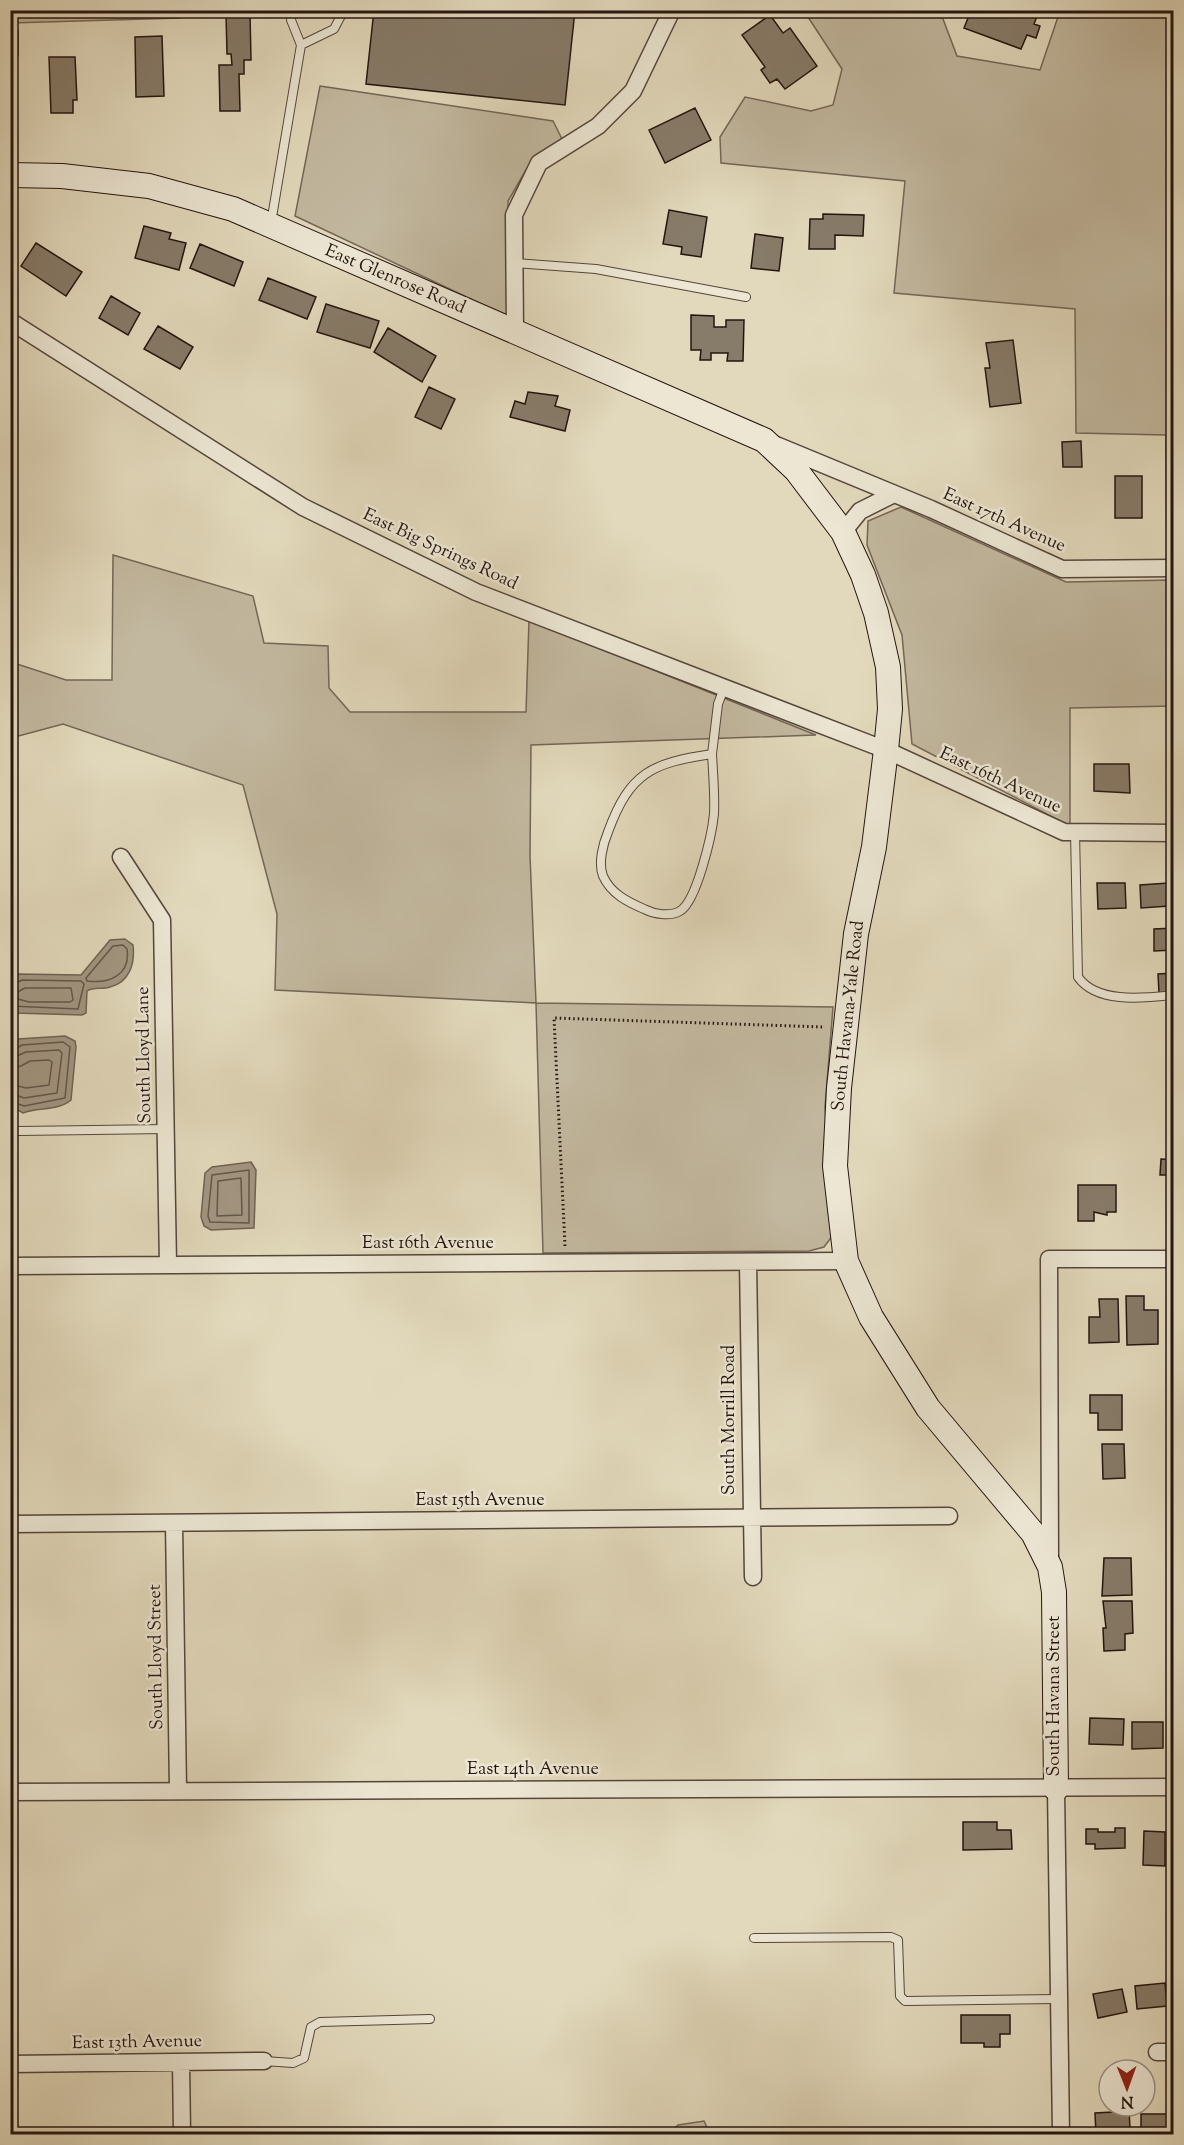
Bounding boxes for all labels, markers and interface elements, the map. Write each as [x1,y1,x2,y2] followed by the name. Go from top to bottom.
[320,239,470,321] street label: East Glenrose Road
[938,482,1070,560] street label: East 17th Avenue
[358,503,522,597] street label: East Big Springs Road
[935,741,1065,821] street label: East 16th Avenue
[826,919,872,1113] street label: South Havana-Yale Road
[131,986,159,1124] street label: South Lloyd Lane
[362,1231,494,1257] street label: East 16th Avenue
[717,1345,743,1495] street label: South Morrill Road
[415,1488,545,1514] street label: East 15th Avenue
[143,1584,171,1730] street label: South Lloyd Street
[1042,1616,1068,1776] street label: South Havana Street
[467,1757,599,1783] street label: East 14th Avenue
[72,2029,202,2057] street label: East 13th Avenue
[1097,2058,1157,2118] north arrow
[1120,2089,1134,2112] text: N

